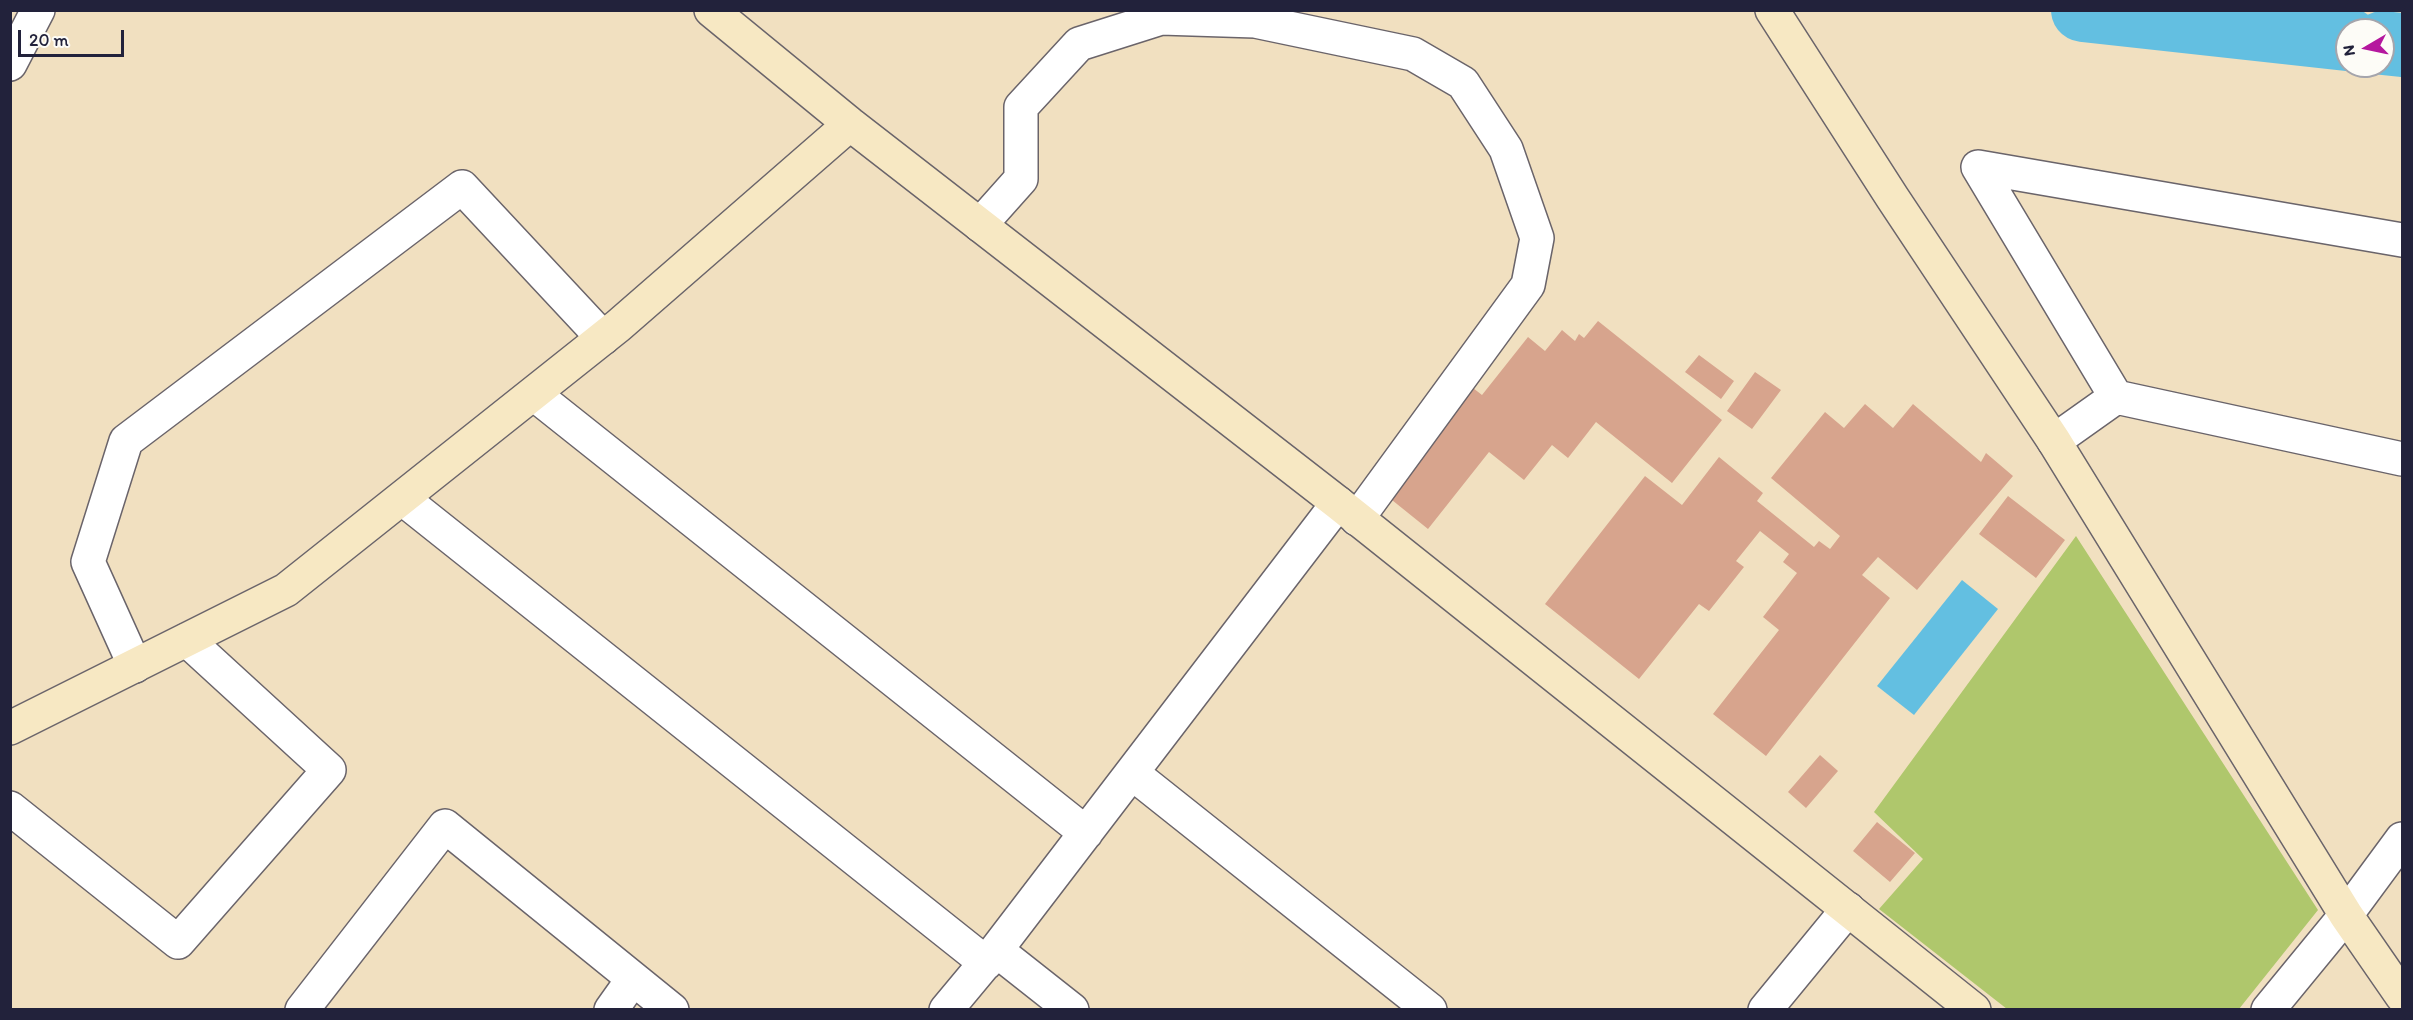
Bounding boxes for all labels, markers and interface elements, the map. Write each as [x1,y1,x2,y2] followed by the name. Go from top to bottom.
[21,18,128,56] scale bar
[2335,18,2395,78] north arrow
[29,29,69,51] text: 20 m
[2338,44,2359,57] text: N

